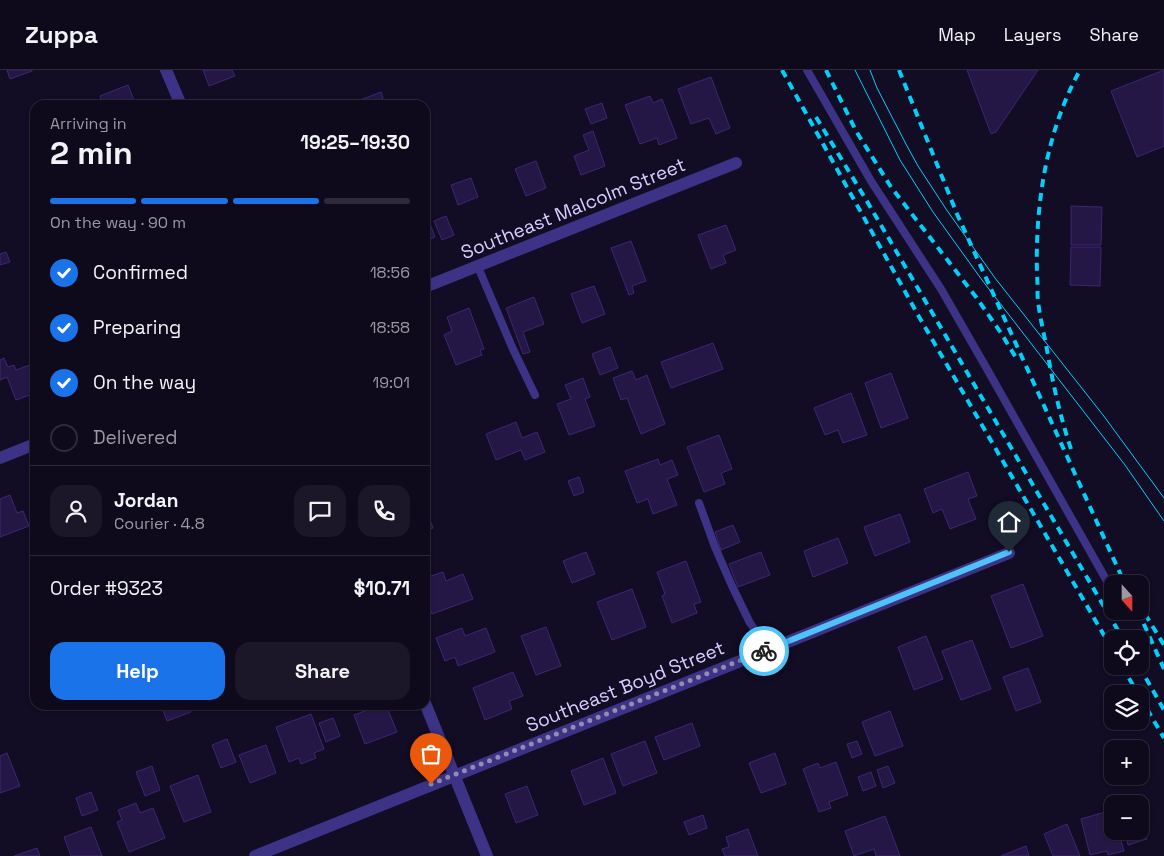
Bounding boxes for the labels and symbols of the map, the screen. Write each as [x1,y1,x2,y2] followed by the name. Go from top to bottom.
[457,152,689,265] street label: Southeast Malcolm Street
[988,501,1030,552] pin
[1104,575,1149,620] north arrow
[739,626,789,676] courier
[522,635,728,738] street label: Southeast Boyd Street
[410,733,452,784] pin

